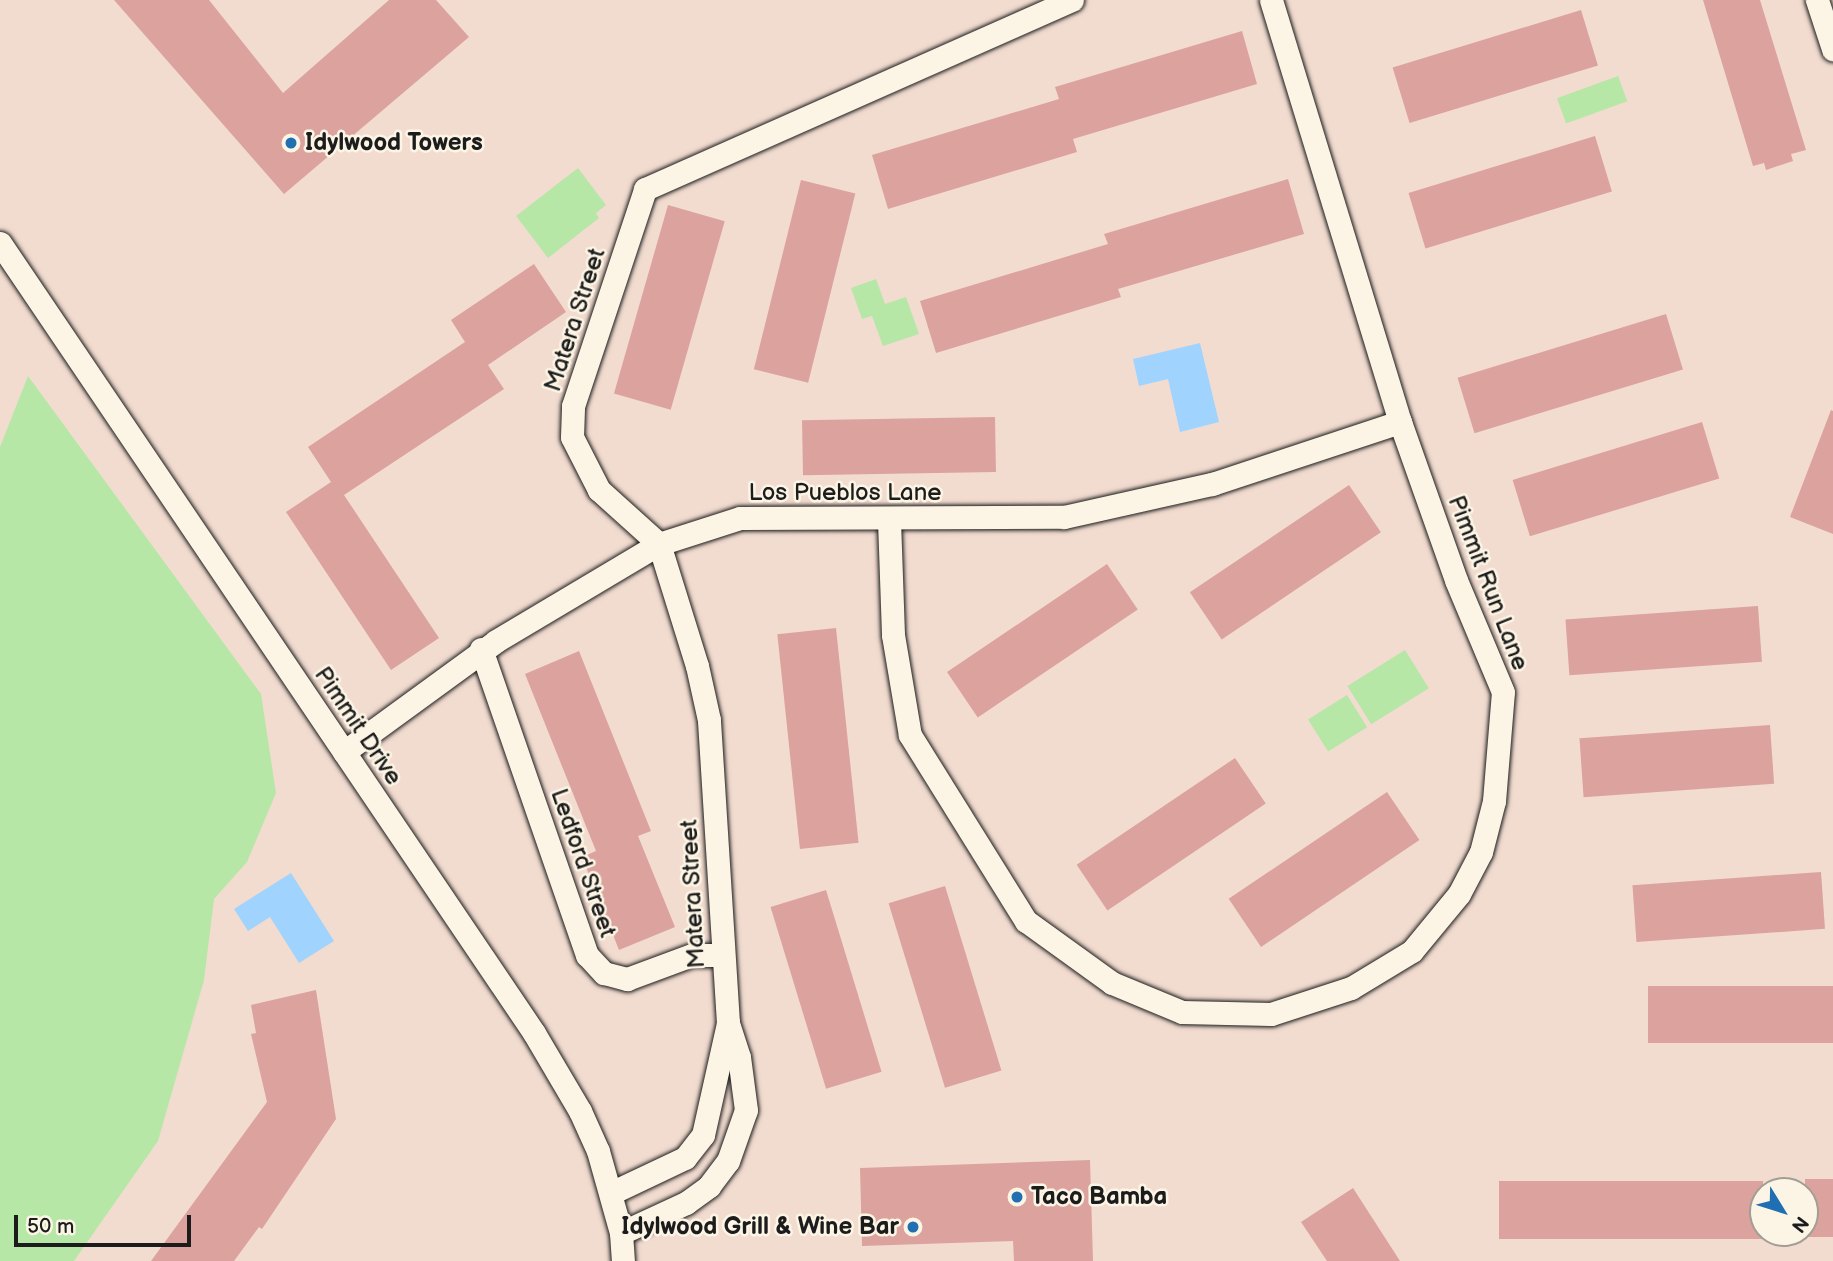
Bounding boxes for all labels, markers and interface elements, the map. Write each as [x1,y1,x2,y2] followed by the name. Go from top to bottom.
[305,129,483,157] place label: Idylwood Towers
[283,135,299,151] marker: Idylwood Towers
[538,245,612,395] street label: Matera Street
[749,479,941,507] street label: Los Pueblos Lane
[1441,492,1535,674] street label: Pimmit Run Lane
[308,661,408,791] street label: Pimmit Drive
[544,785,622,941] street label: Ledford Street
[675,819,711,969] street label: Matera Street
[1749,1177,1819,1247] north arrow
[1031,1183,1167,1211] place label: Taco Bamba
[1009,1189,1025,1205] marker: Taco Bamba
[18,1202,194,1246] scale bar
[1786,1211,1813,1237] text: N
[621,1213,899,1241] place label: Idylwood Grill & Wine Bar
[27,1214,74,1239] text: 50 m
[905,1219,921,1235] marker: Idylwood Grill & Wine Bar

